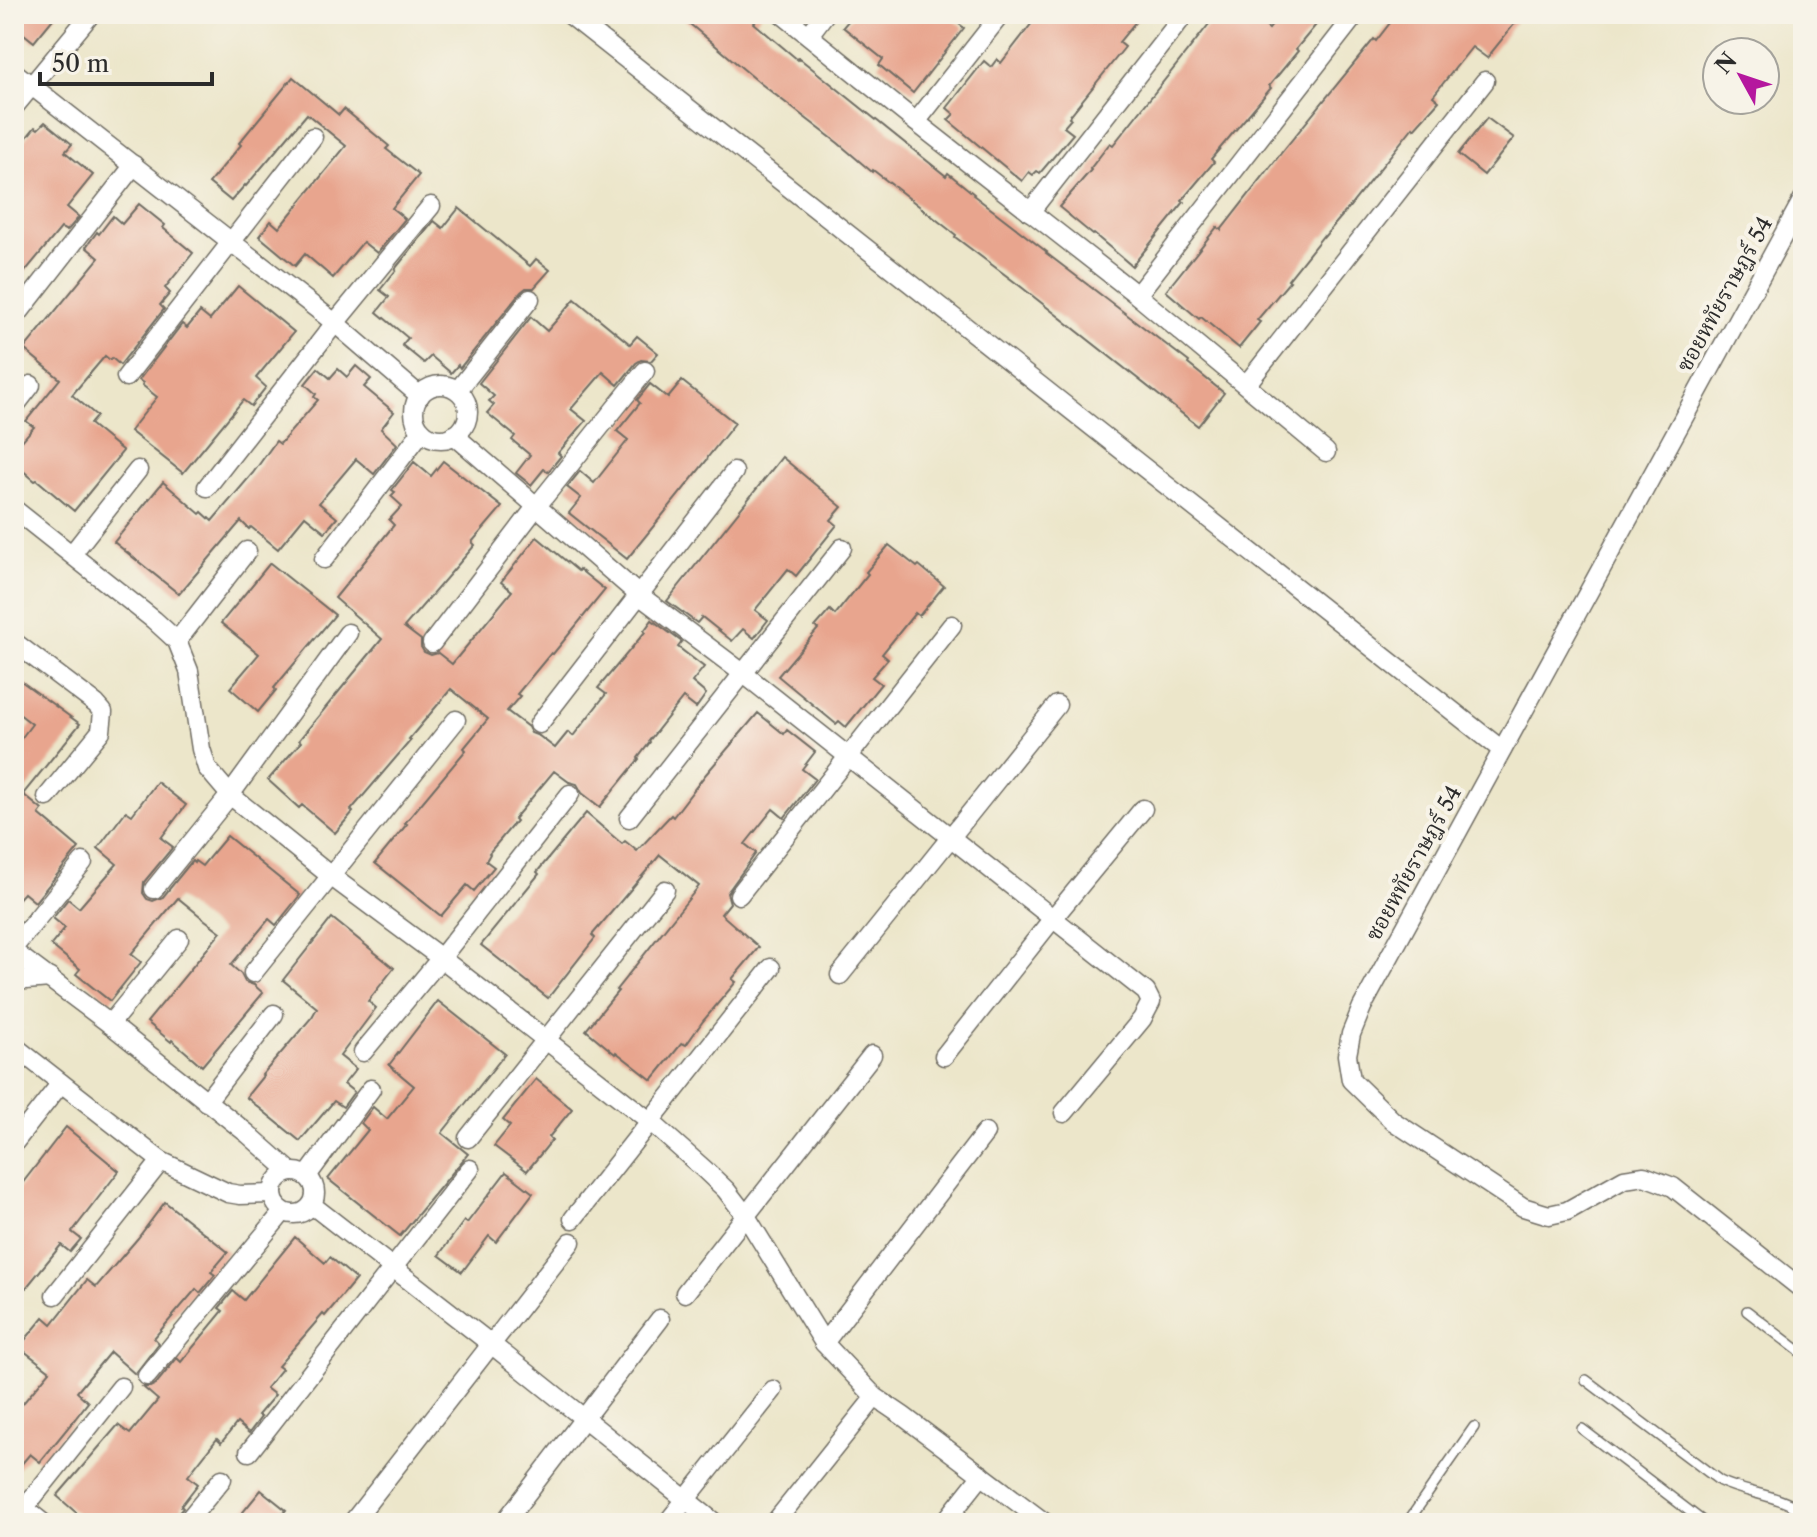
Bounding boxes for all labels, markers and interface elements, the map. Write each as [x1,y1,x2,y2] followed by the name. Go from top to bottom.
[40,36,212,86] scale bar
[1701,36,1781,116] north arrow
[1710,47,1743,79] text: N
[52,49,109,78] text: 50 m
[1671,212,1778,376] street label: ซอยหทัยราษฎร์ 54
[1360,781,1467,945] street label: ซอยหทัยราษฎร์ 54

